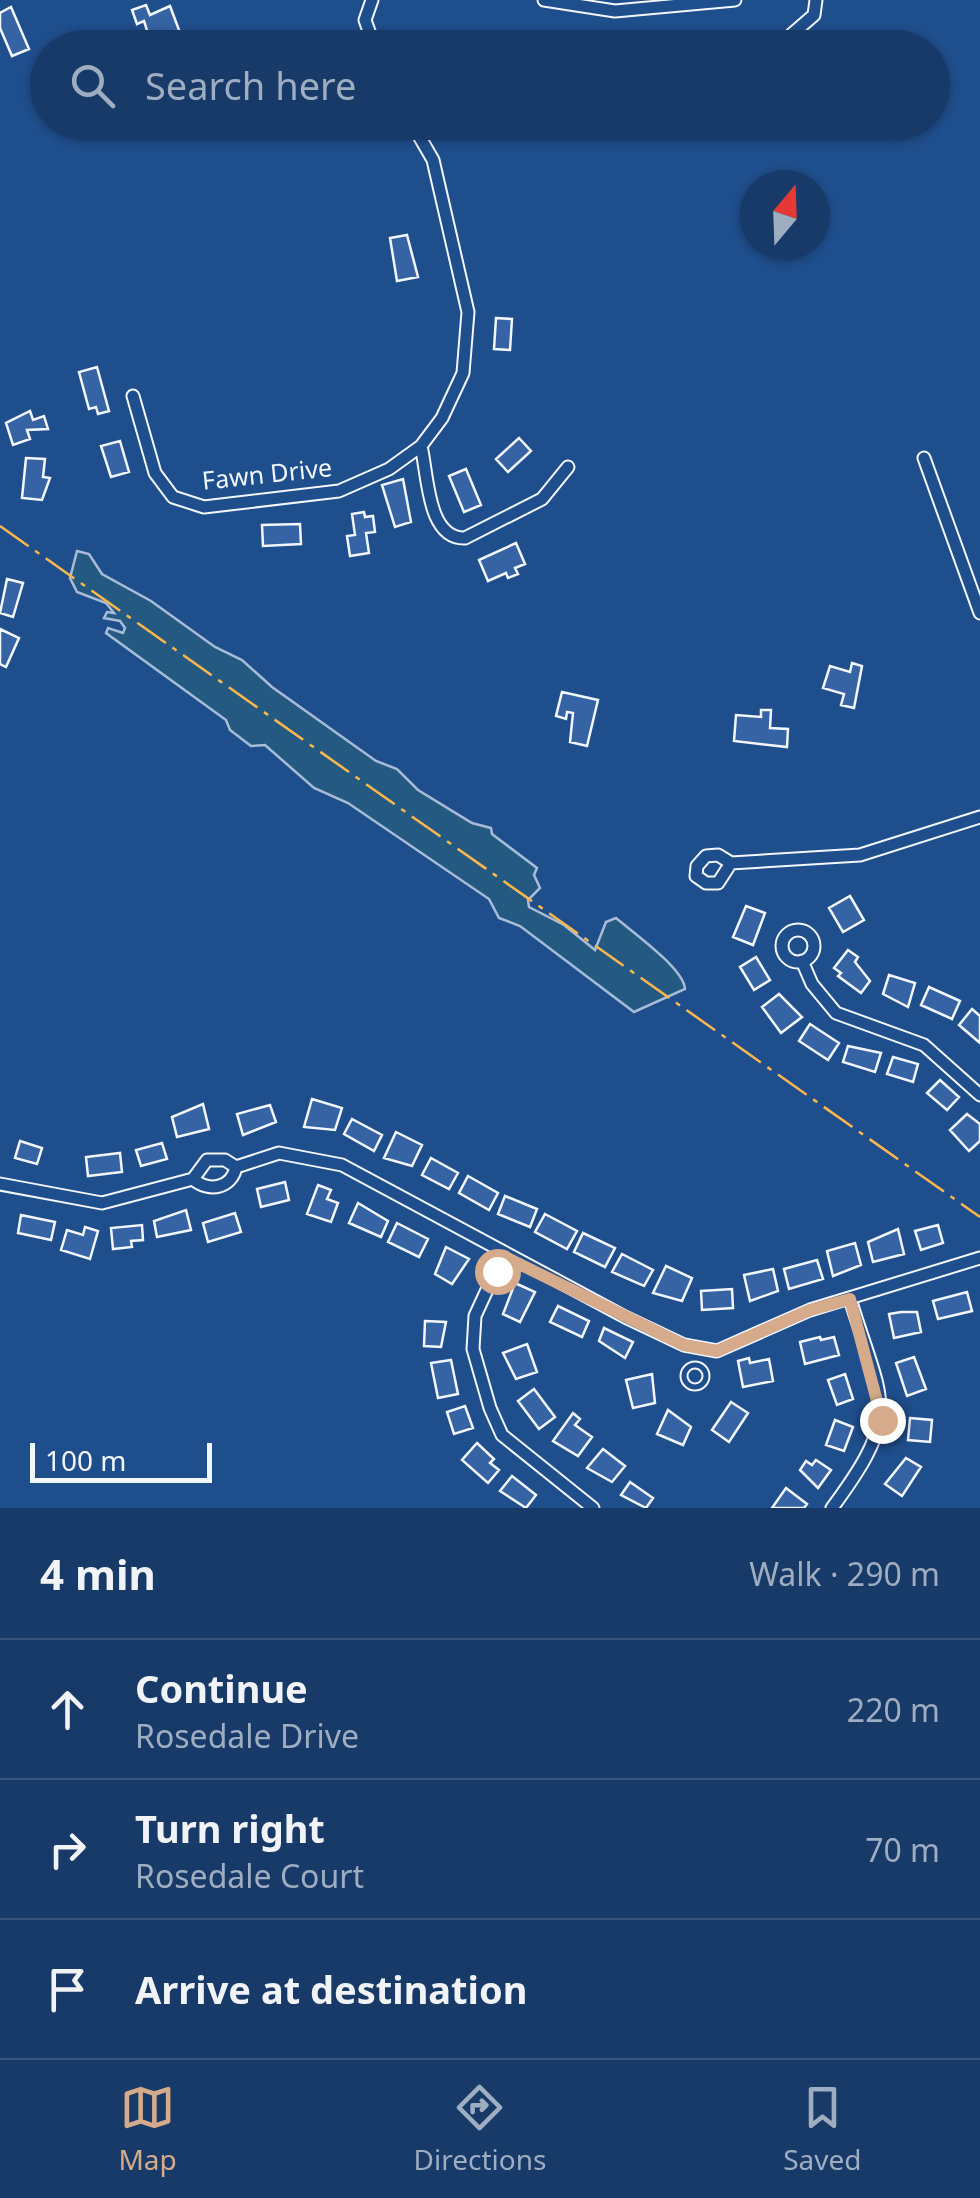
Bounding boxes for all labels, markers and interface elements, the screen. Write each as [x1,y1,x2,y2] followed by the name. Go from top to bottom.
[30,30,950,140] search box
[65,58,120,113] icon: search
[145,59,356,111] text: Search here
[740,170,830,260] north arrow
[200,449,334,497] street label: Fawn Drive
[475,1249,521,1295] route start
[860,1398,906,1444] route end
[30,1438,212,1482] scale bar
[45,1441,127,1479] text: 100 m
[40,1545,156,1602] text: 4 min
[749,1552,940,1595] text: Walk · 290 m
[135,1662,308,1714] text: Continue
[40,1682,95,1737] icon: ahead
[847,1688,940,1731] text: 220 m
[135,1714,359,1757] text: Rosedale Drive
[135,1802,325,1854] text: Turn right
[40,1822,95,1877] icon: right
[865,1828,940,1871] text: 70 m
[135,1854,364,1897] text: Rosedale Court
[40,1962,95,2017] icon: arrive
[135,1963,527,2015] text: Arrive at destination
[118,2080,177,2178] tab: Map
[414,2080,546,2178] tab: Directions
[783,2080,862,2178] tab: Saved

